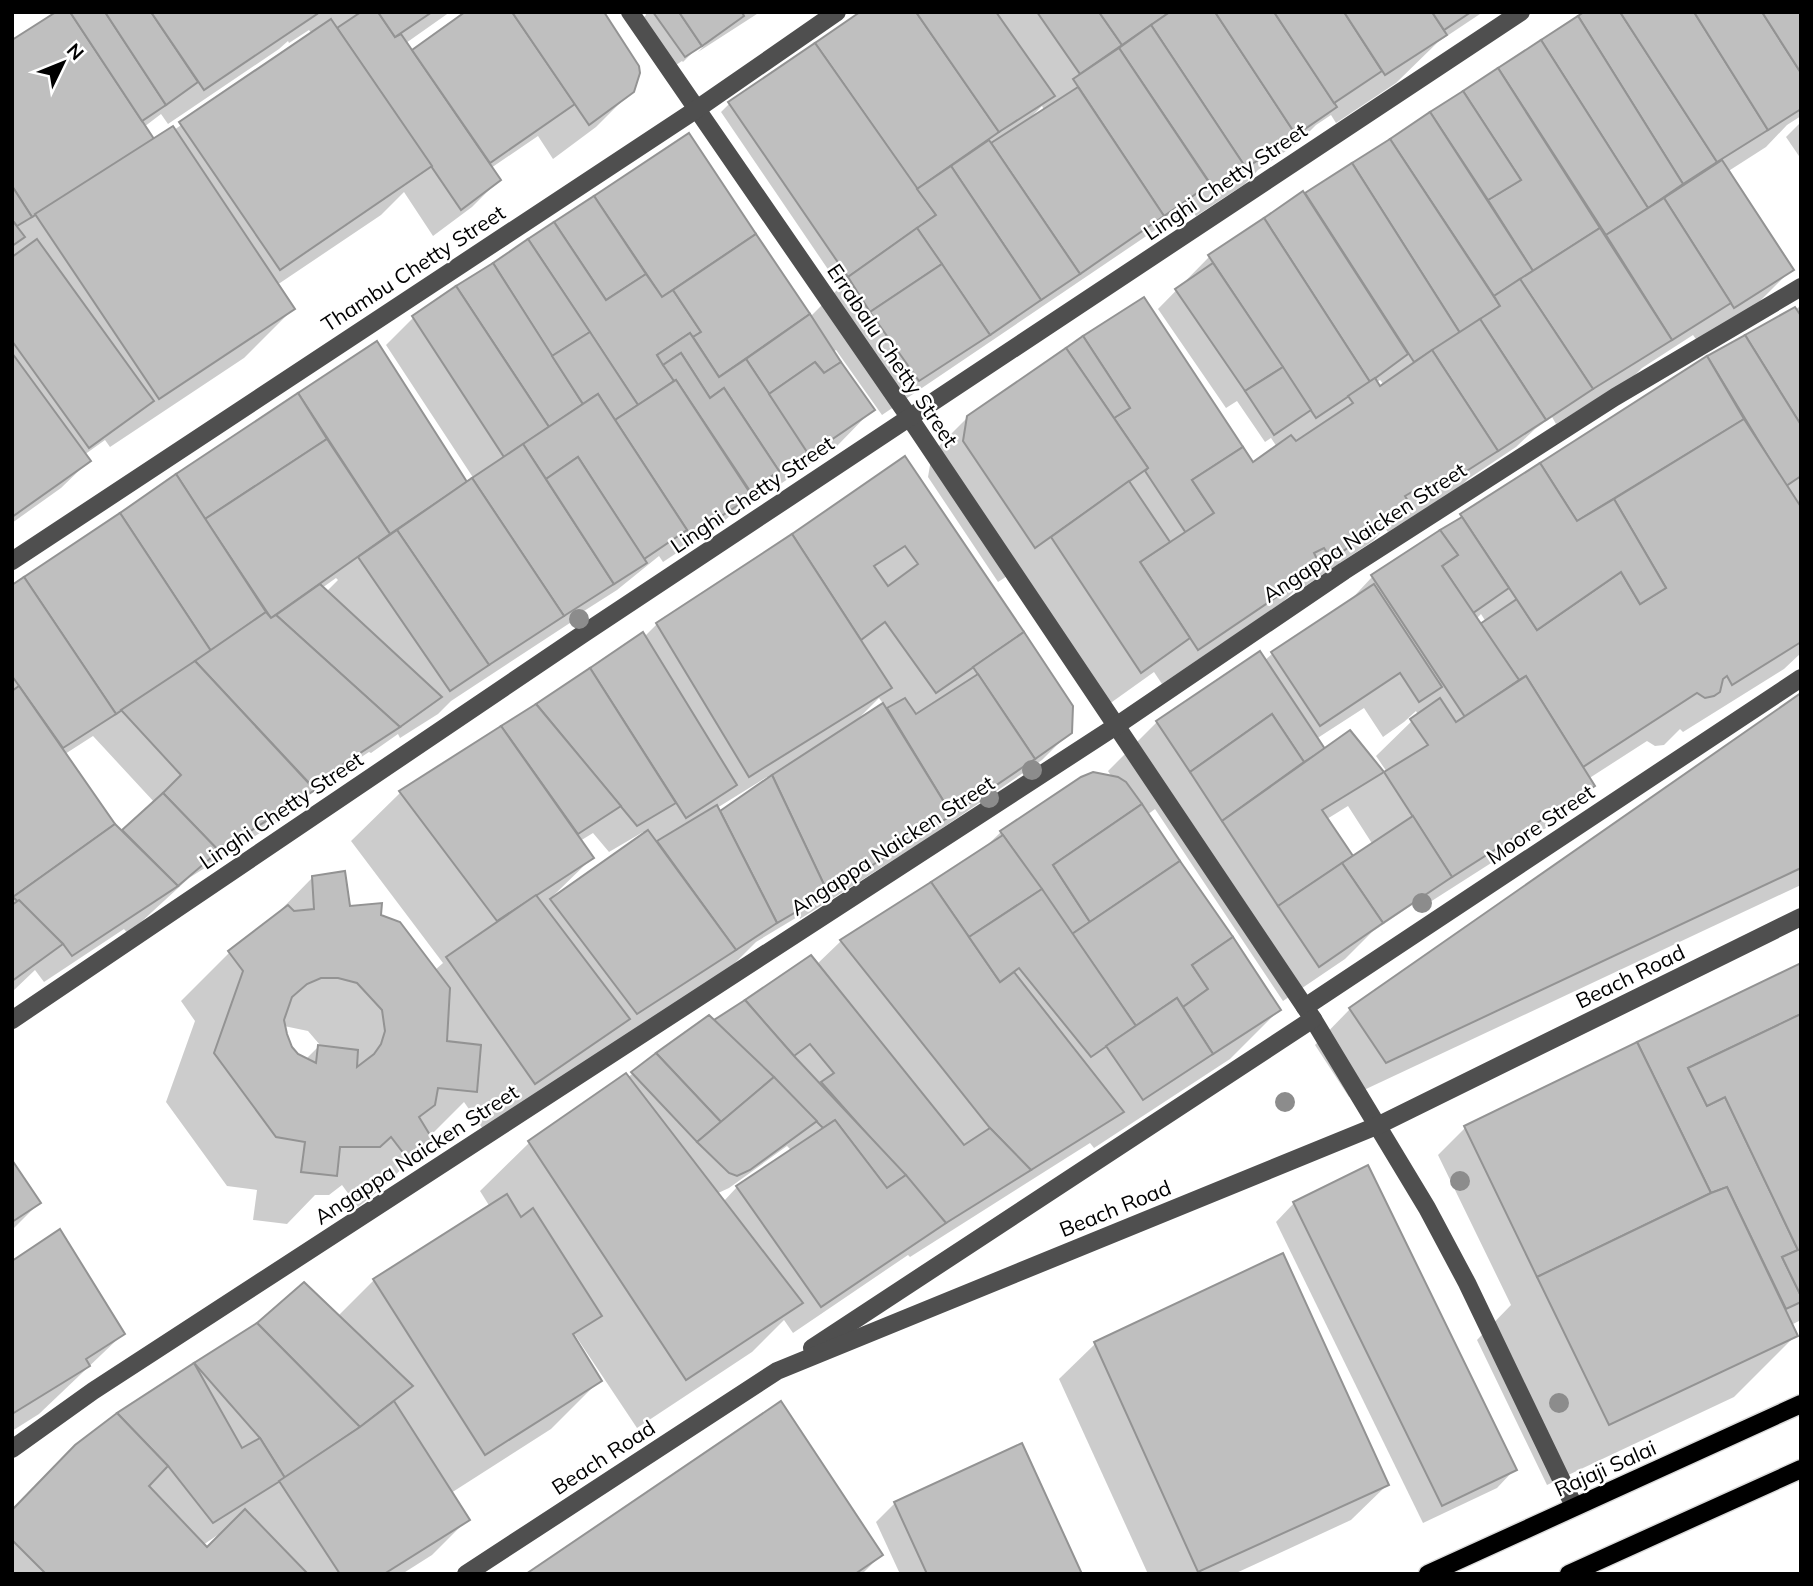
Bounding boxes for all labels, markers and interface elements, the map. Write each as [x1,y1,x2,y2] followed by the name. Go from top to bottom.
[28,28,98,98] north arrow
[62,38,89,65] text: N
[1138,117,1312,245] street label: Linghi Chetty Street
[316,199,510,337] street label: Thambu Chetty Street
[822,259,964,451] street label: Errabalu Chetty Street
[665,430,839,558] street label: Linghi Chetty Street
[1257,456,1471,608] street label: Angappa Naicken Street
[194,746,368,874] street label: Linghi Chetty Street
[785,769,999,921] street label: Angappa Naicken Street
[1481,778,1599,870] street label: Moore Street
[1571,938,1689,1014] street label: Beach Road
[309,1078,523,1230] street label: Angappa Naicken Street
[1055,1174,1175,1242] street label: Beach Road
[546,1414,660,1500] street label: Beach Road
[1550,1434,1660,1502] street label: Rajaji Salai

